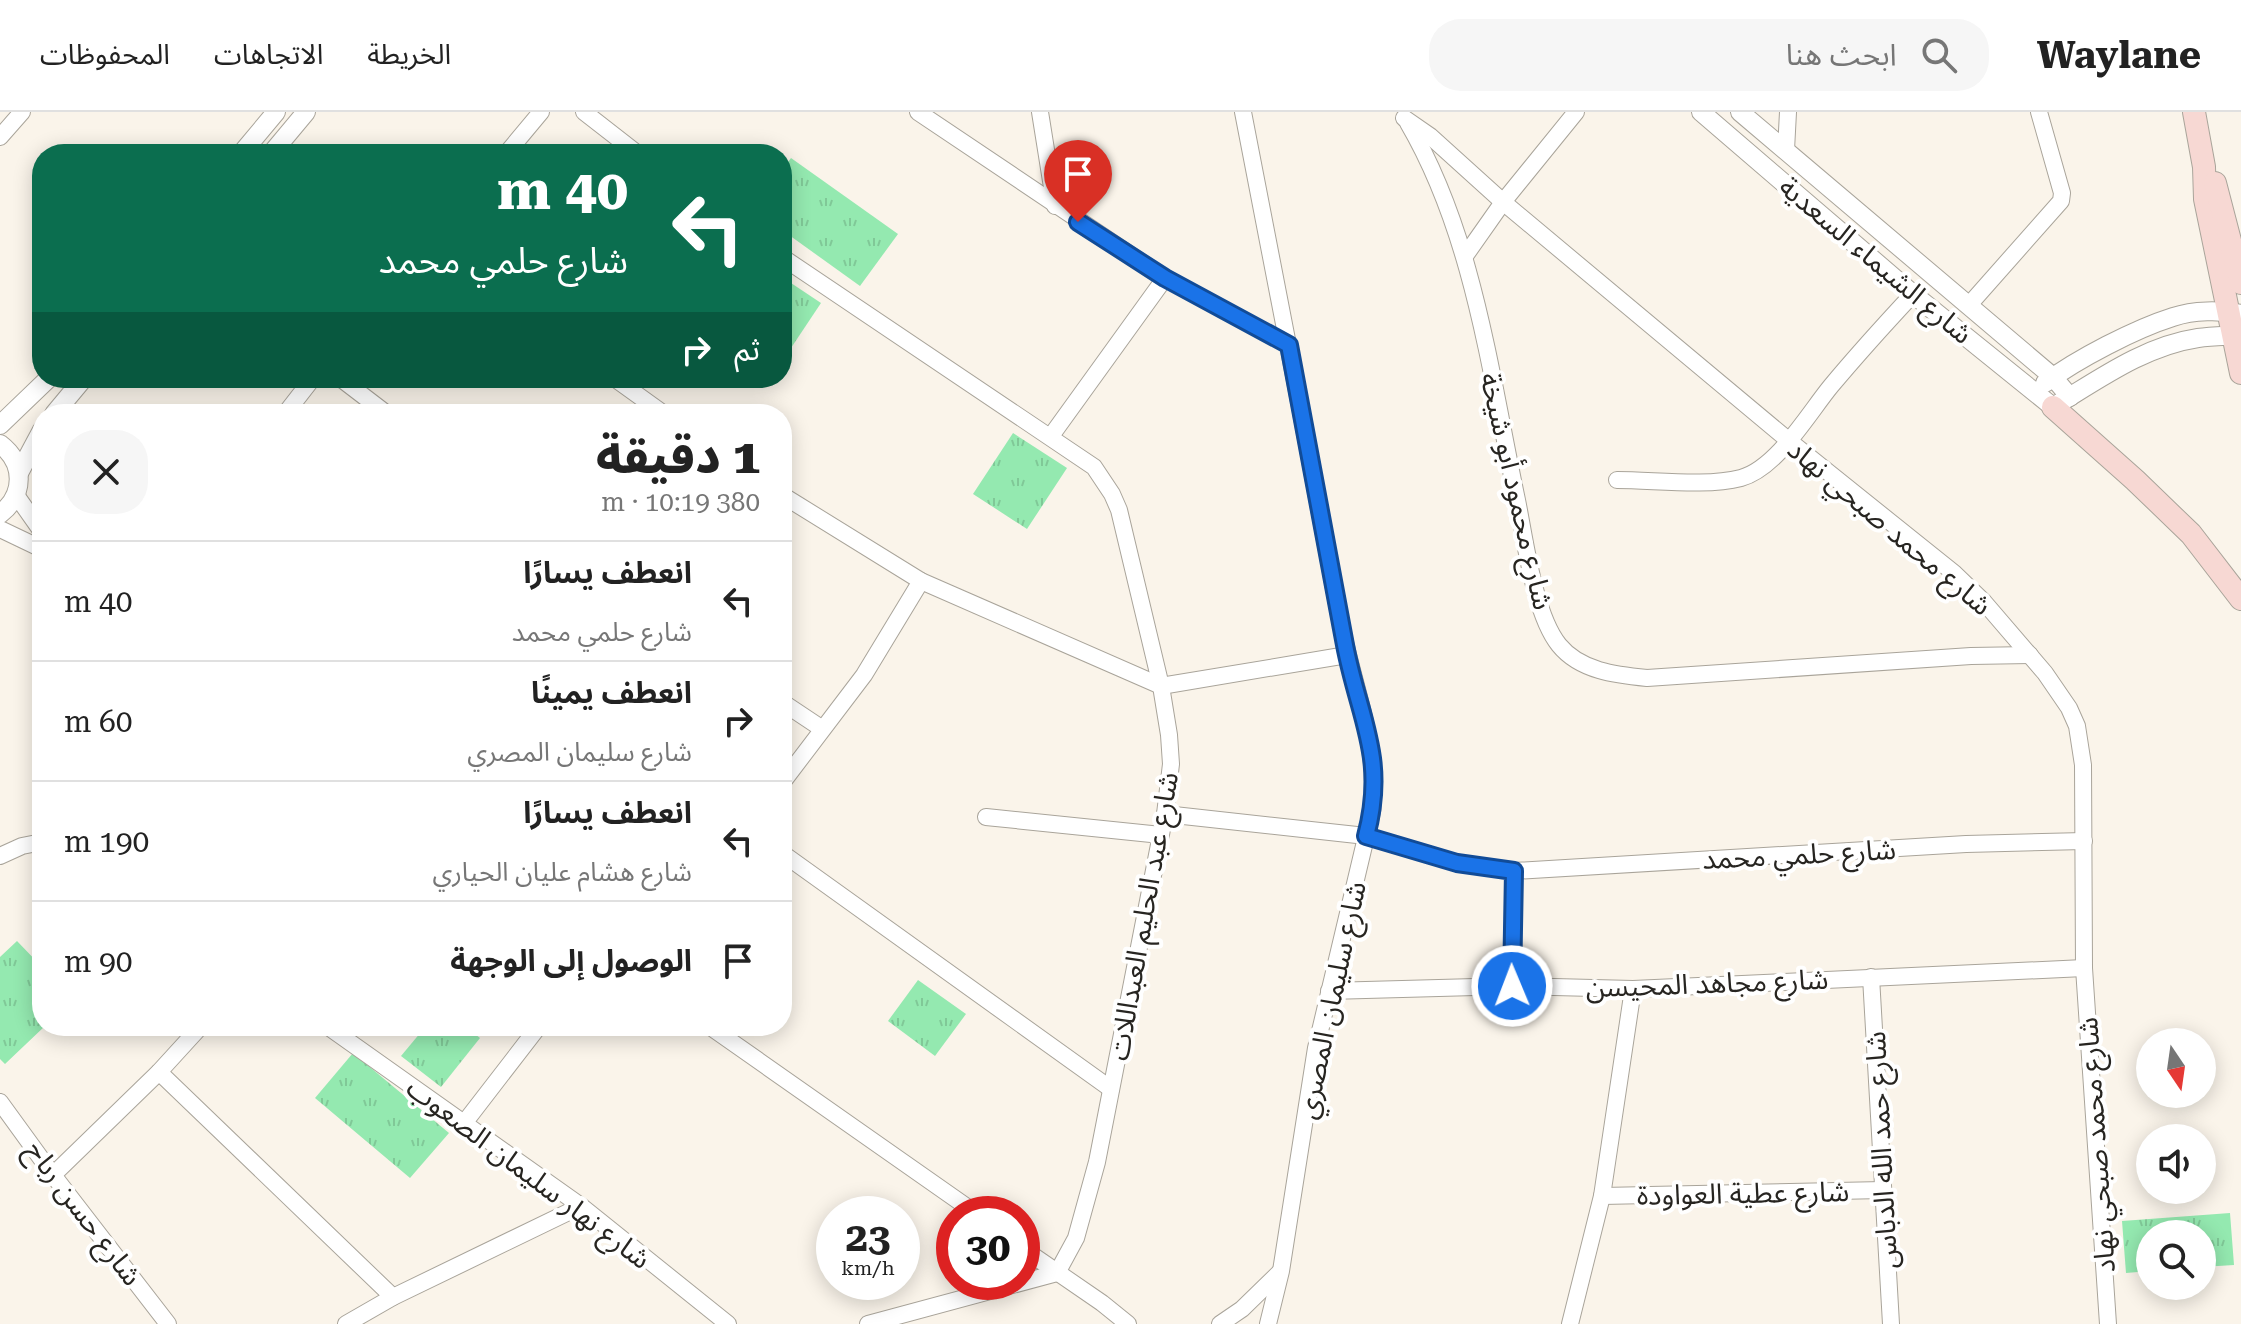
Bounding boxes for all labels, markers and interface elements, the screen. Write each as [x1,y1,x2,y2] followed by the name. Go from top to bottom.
[1429,19,1989,91] search box
[1917,33,1961,77] icon: search
[2037,33,2201,77] text: Waylane
[1786,37,1897,72] text: ابحث هنا
[40,38,170,71] text: المحفوظات
[214,38,323,71] text: الاتجاهات
[367,38,451,71] text: الخريطة
[1044,140,1112,222] pin
[1056,152,1100,196] icon: arrive
[497,157,628,223] text: 40 m
[1770,170,1979,354] street label: شارع الشيماء السعدية
[656,176,760,280] icon: left
[379,240,628,282] text: شارع حلمي محمد
[674,328,718,372] icon: right
[734,332,760,367] text: ثم
[1469,369,1561,614] street label: شارع محمود أبو شيخة
[596,429,760,485] text: 1 دقيقة
[64,430,148,514] button: close
[1778,432,1998,626] street label: شارع محمد صبحي نهاد
[601,487,760,517] text: 380 m · 10:19
[523,555,692,590] text: انعطف يسارًا
[716,579,760,623] icon: left
[64,584,133,619] text: 40 m
[512,617,692,647] text: شارع حلمي محمد
[531,675,692,710] text: انعطف يمينًا
[716,699,760,743] icon: right
[64,704,133,739] text: 60 m
[467,737,692,767] text: شارع سليمان المصري
[1102,769,1190,1064] street label: شارع عبد الحليم العبداللات
[523,795,692,830] text: انعطف يسارًا
[716,819,760,863] icon: left
[64,824,149,859] text: 190 m
[1701,833,1897,881] street label: شارع حلمي محمد
[432,857,692,887] text: شارع هشام عليان الحياري
[1290,878,1377,1123] street label: شارع سليمان المصري
[716,939,760,983] icon: arrive
[450,943,692,978] text: الوصول إلى الوجهة
[64,944,133,979] text: 90 m
[1470,944,1554,1028] position arrow
[1585,963,1829,1008] street label: شارع مجاهد المحيسن
[2071,1016,2126,1274] street label: شارع محمد صبحي نهاد
[2136,1028,2216,1108] north arrow
[2136,1028,2216,1300] map controls
[1859,1030,1908,1270] street label: شارع حمد الله الدباس
[398,1071,657,1279] street label: شارع نهار سليمان الصعوب
[2136,1124,2216,1204] button: sound
[15,1134,149,1295] street label: شارع حسن رباح
[1637,1175,1850,1216] street label: شارع عطية العواودة
[936,1196,1040,1300] speed limit sign: 30
[846,1214,890,1261] text: 23
[2136,1220,2216,1300] button: search
[841,1256,895,1280] text: km/h

